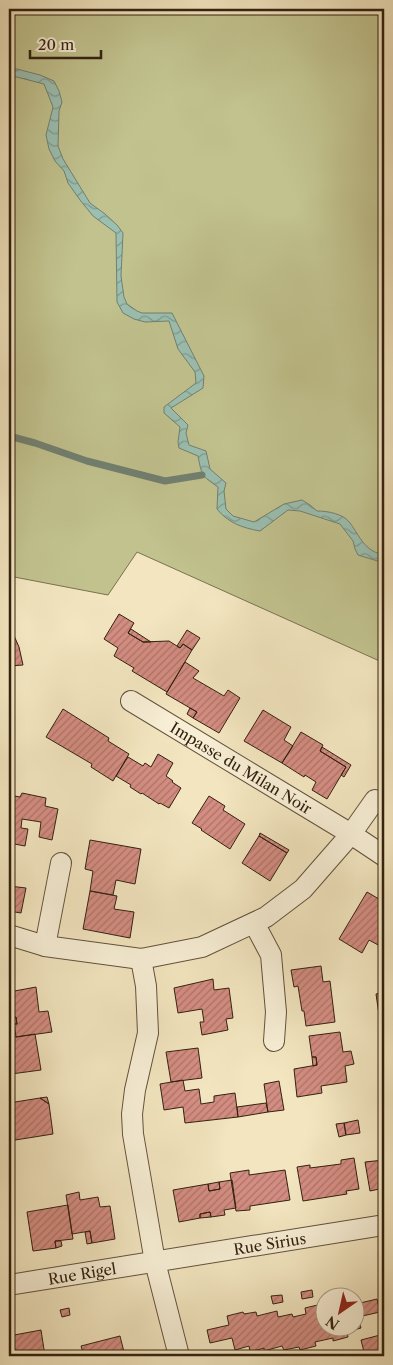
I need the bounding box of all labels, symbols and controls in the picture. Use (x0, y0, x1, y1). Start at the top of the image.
scale bar (30, 28, 101, 60)
text: 20 m (38, 35, 74, 54)
street label: Impasse du Milan Noir (167, 718, 316, 818)
street label: Rue Sirius (232, 1228, 307, 1258)
street label: Rue Rigel (47, 1258, 118, 1288)
north arrow (316, 1288, 366, 1338)
text: N (323, 1312, 343, 1334)

